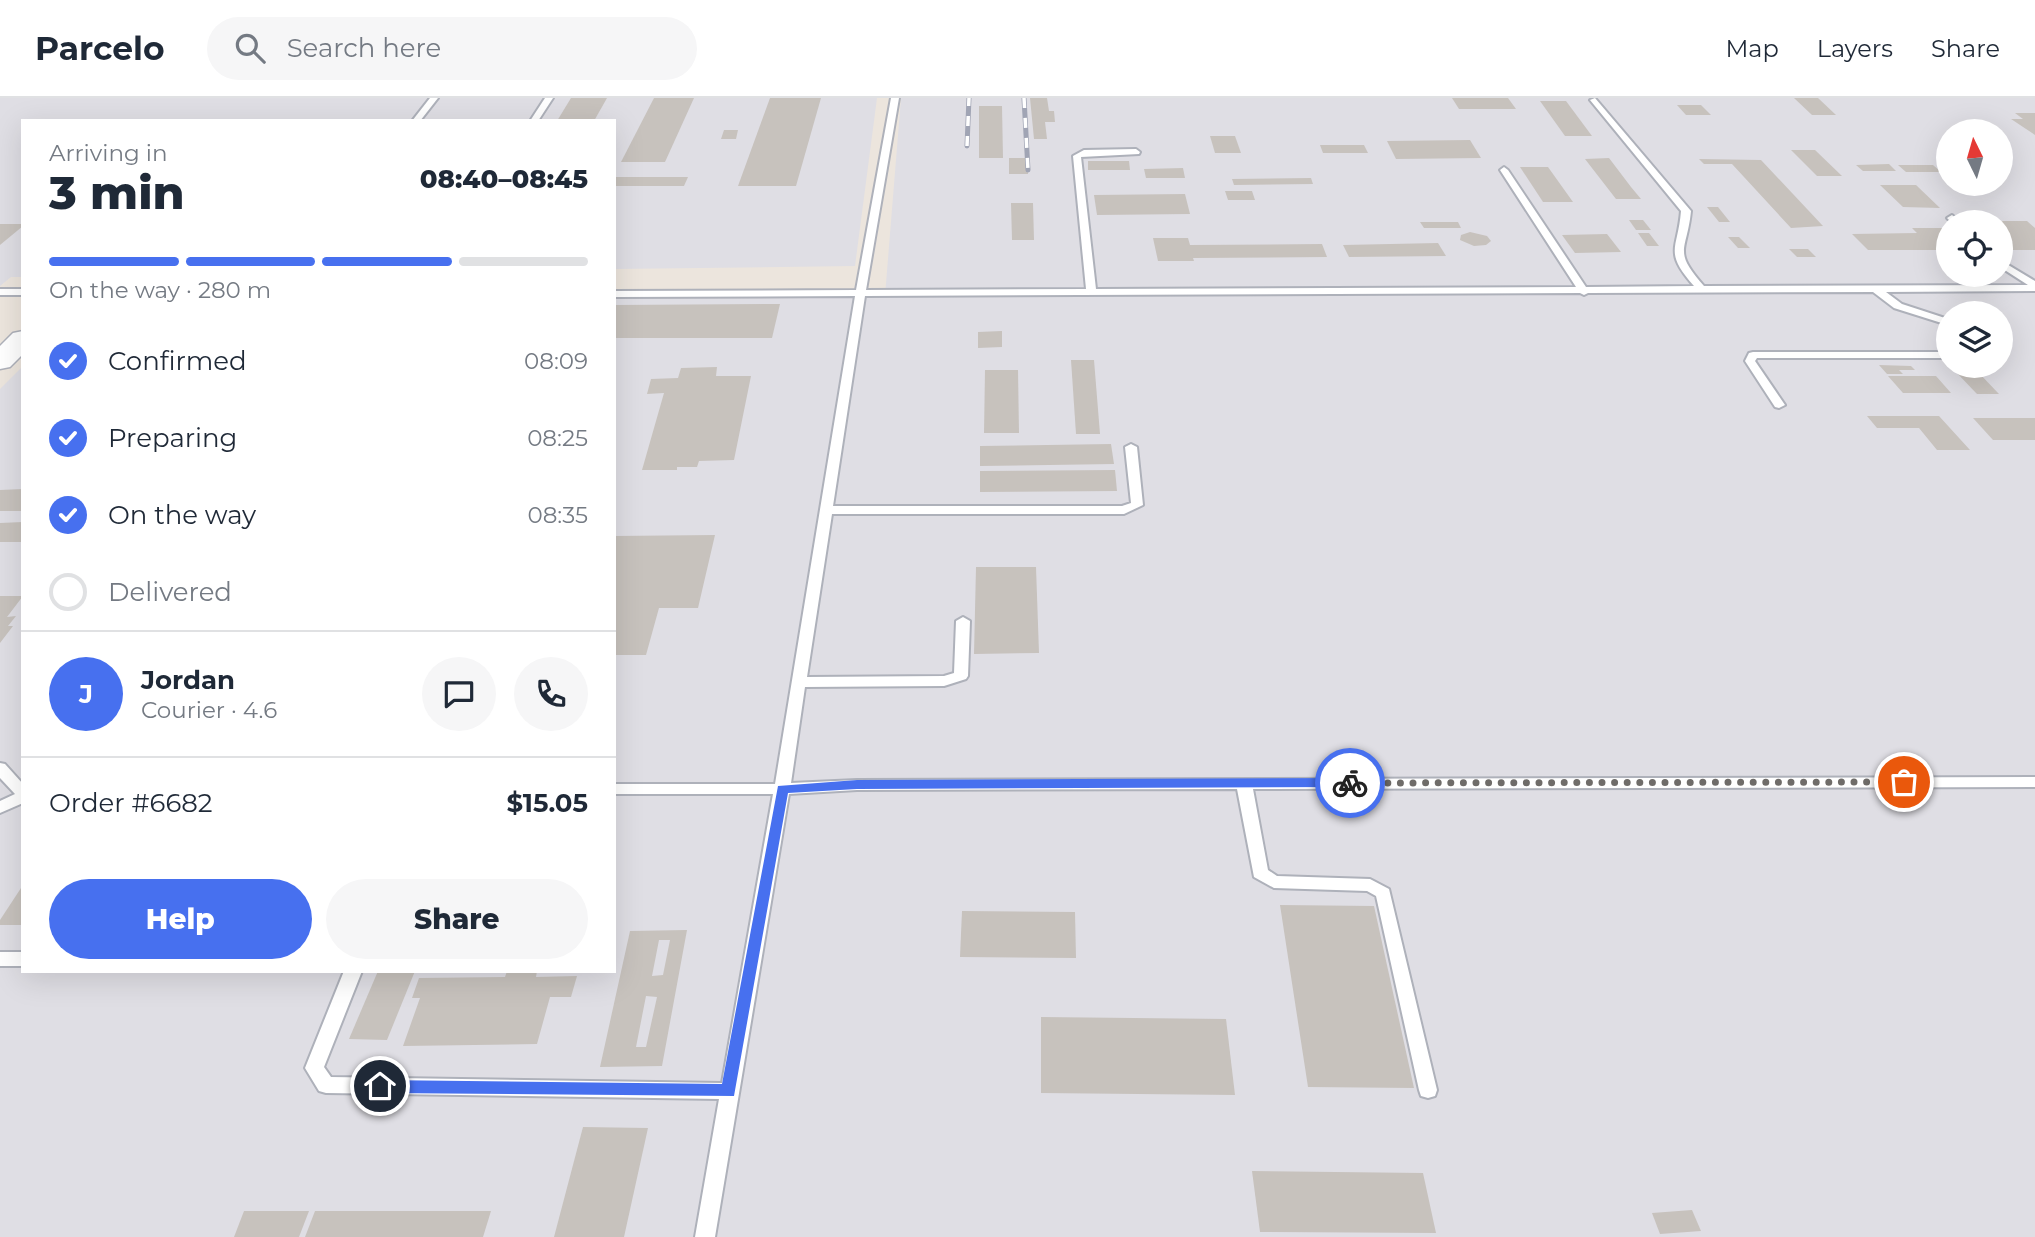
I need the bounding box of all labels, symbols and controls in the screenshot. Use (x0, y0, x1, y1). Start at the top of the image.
search box (207, 17, 697, 80)
text: Parcelo (35, 28, 165, 68)
icon: search (231, 29, 269, 67)
text: Search here (287, 32, 441, 64)
text: Map (1725, 34, 1779, 63)
text: Layers (1817, 34, 1893, 63)
text: Share (1931, 34, 2000, 63)
north arrow (1936, 119, 2012, 196)
map controls (1936, 119, 2013, 378)
text: Arriving in (49, 139, 168, 167)
text: 08:40–08:45 (420, 163, 588, 195)
text: 3 min (49, 164, 185, 221)
button: locate (1936, 210, 2013, 287)
text: On the way · 280 m (49, 276, 271, 304)
button: layers (1936, 301, 2013, 378)
icon: check (49, 342, 87, 380)
text: Confirmed (108, 345, 247, 377)
text: 08:09 (524, 347, 588, 375)
icon: check (49, 419, 87, 457)
text: Preparing (108, 422, 237, 454)
text: 08:25 (527, 424, 588, 452)
icon: check (49, 496, 87, 534)
text: On the way (108, 499, 256, 531)
text: 08:35 (527, 501, 588, 529)
text: Delivered (108, 576, 232, 608)
button: chat (422, 657, 496, 731)
button: phone (514, 657, 588, 731)
text: Jordan (141, 664, 235, 696)
text: J (79, 678, 93, 710)
text: Courier · 4.6 (141, 696, 277, 724)
courier (1315, 748, 1385, 818)
pin (1874, 752, 1934, 812)
icon: bag (1885, 763, 1923, 801)
icon: bike (1331, 764, 1369, 802)
text: Order #6682 (49, 787, 213, 819)
text: $15.05 (506, 787, 588, 819)
button: Help (49, 879, 312, 959)
button: Share (326, 879, 588, 959)
pin (350, 1056, 410, 1116)
icon: home (361, 1067, 399, 1105)

